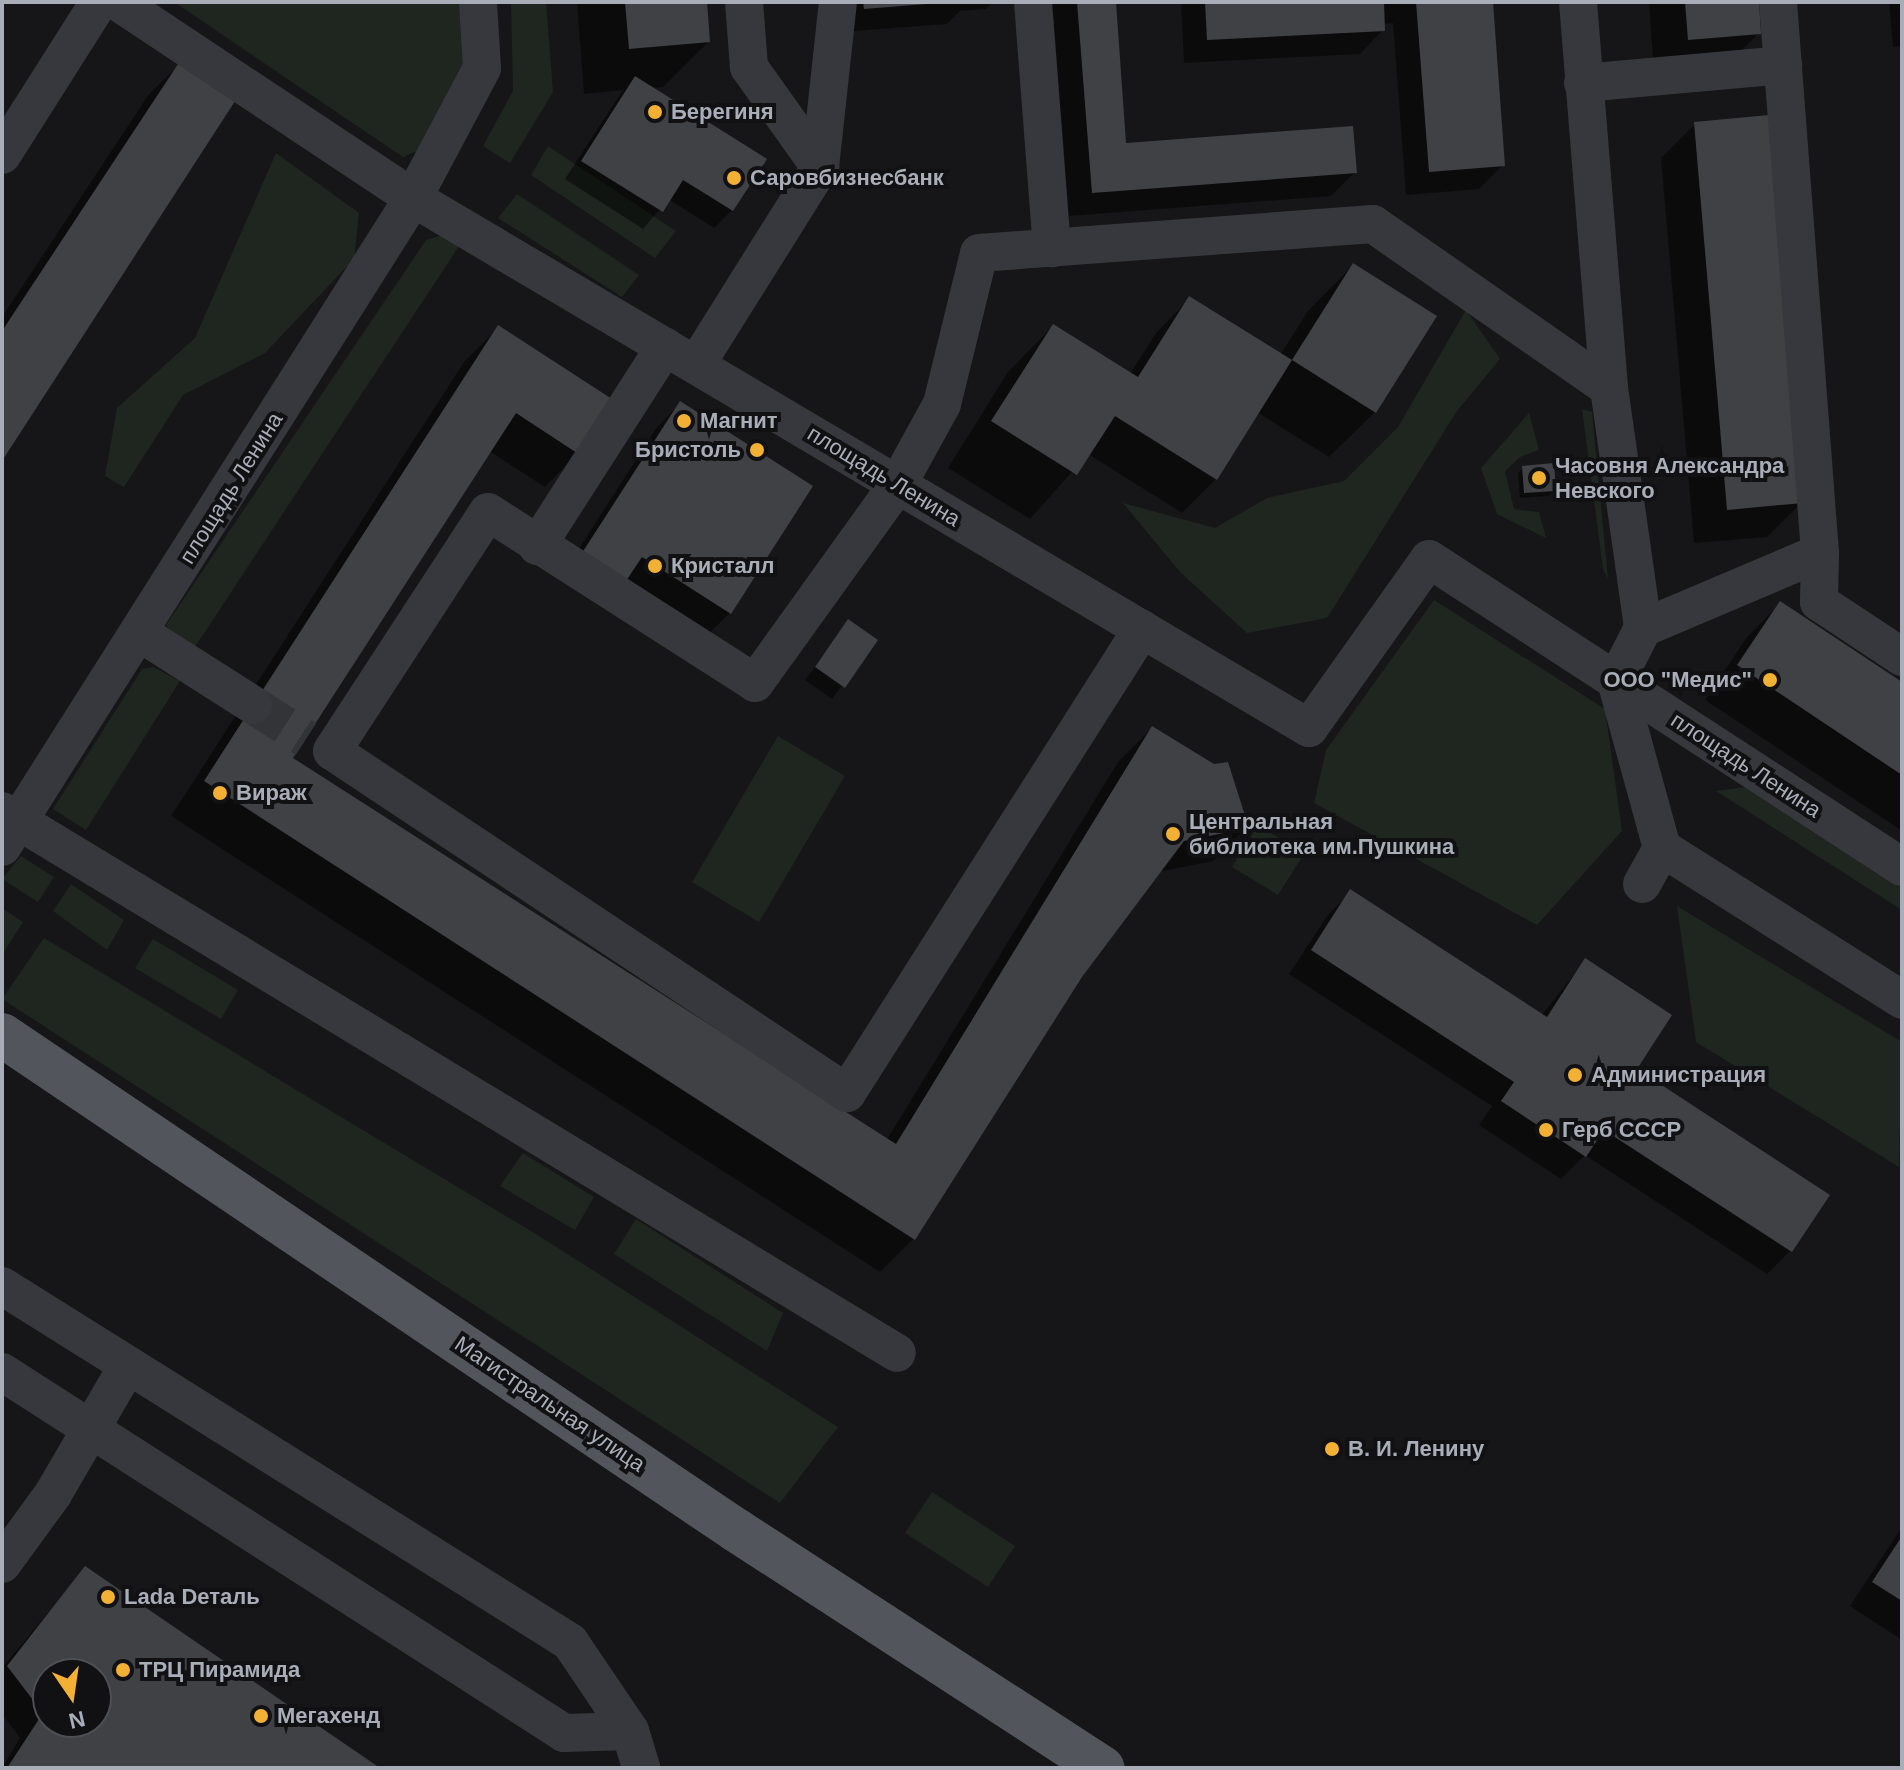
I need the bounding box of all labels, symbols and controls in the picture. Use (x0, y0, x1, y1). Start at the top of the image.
place label: Берегиня (671, 99, 774, 125)
marker: Берегиня (646, 103, 664, 121)
place label: Саровбизнесбанк (750, 165, 944, 191)
marker: Саровбизнесбанк (725, 169, 743, 187)
street label: площадь Ленина (174, 407, 288, 569)
place label: Магнит (700, 408, 778, 434)
marker: Магнит (675, 412, 693, 430)
street label: площадь Ленина (803, 420, 965, 532)
place label: Бристоль (635, 437, 741, 463)
marker: Бристоль (748, 441, 766, 459)
place label: Часовня Александра Невского (1555, 452, 1784, 504)
marker: Часовня Александра Невского (1530, 469, 1548, 487)
place label: Кристалл (671, 553, 775, 579)
marker: Кристалл (646, 557, 664, 575)
place label: ООО "Медис" (1603, 667, 1752, 693)
marker: ООО "Медис" (1759, 669, 1781, 691)
street label: площадь Ленина (1666, 707, 1826, 823)
place label: Вираж (236, 780, 307, 806)
marker: Вираж (211, 784, 229, 802)
place label: Центральная библиотека им.Пушкина (1189, 808, 1454, 860)
marker: Центральная библиотека им.Пушкина (1164, 825, 1182, 843)
place label: Администрация (1591, 1062, 1766, 1088)
marker: Администрация (1566, 1066, 1584, 1084)
place label: Герб СССР (1562, 1117, 1681, 1143)
marker: Герб СССР (1537, 1121, 1555, 1139)
street label: Магистральная улица (450, 1330, 650, 1478)
place label: В. И. Ленину (1348, 1436, 1484, 1462)
marker: В. И. Ленину (1323, 1440, 1341, 1458)
place label: Lada Dеталь (124, 1584, 260, 1610)
marker: Lada Dеталь (99, 1588, 117, 1606)
place label: ТРЦ Пирамида (139, 1657, 300, 1683)
north arrow (32, 1658, 112, 1738)
marker: ТРЦ Пирамида (114, 1661, 132, 1679)
place label: Мегахенд (277, 1703, 380, 1729)
text: N (67, 1706, 88, 1734)
marker: Мегахенд (252, 1707, 270, 1725)

